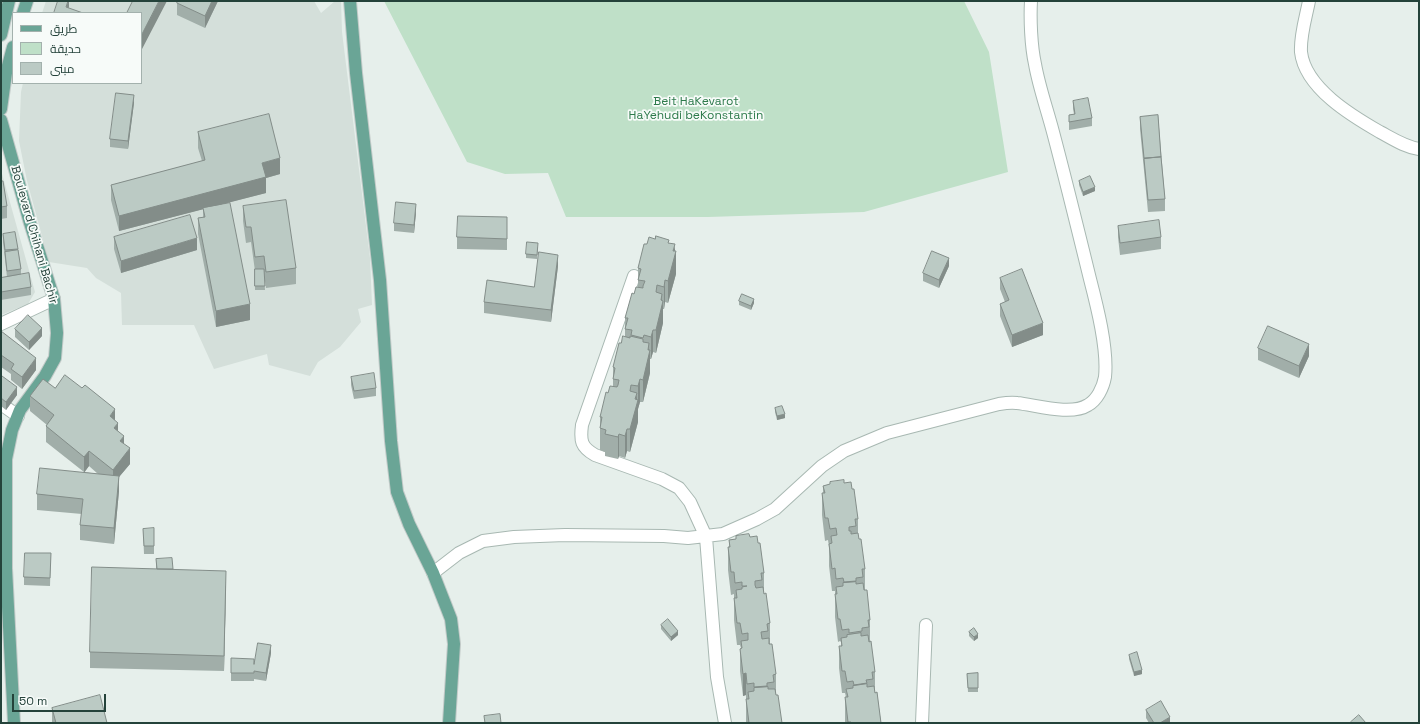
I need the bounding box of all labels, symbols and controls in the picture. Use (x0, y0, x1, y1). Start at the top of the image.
legend (12, 12, 142, 84)
text: طريق (50, 21, 77, 37)
text: حديقة (50, 41, 81, 57)
text: مبنى (50, 61, 75, 77)
park label: Beit HaKevarot HaYehudi beKonstantin (629, 95, 763, 123)
street label: Boulevard Chihani Bachir (7, 164, 61, 306)
scale bar (14, 686, 108, 712)
text: 50 m (19, 693, 47, 709)

